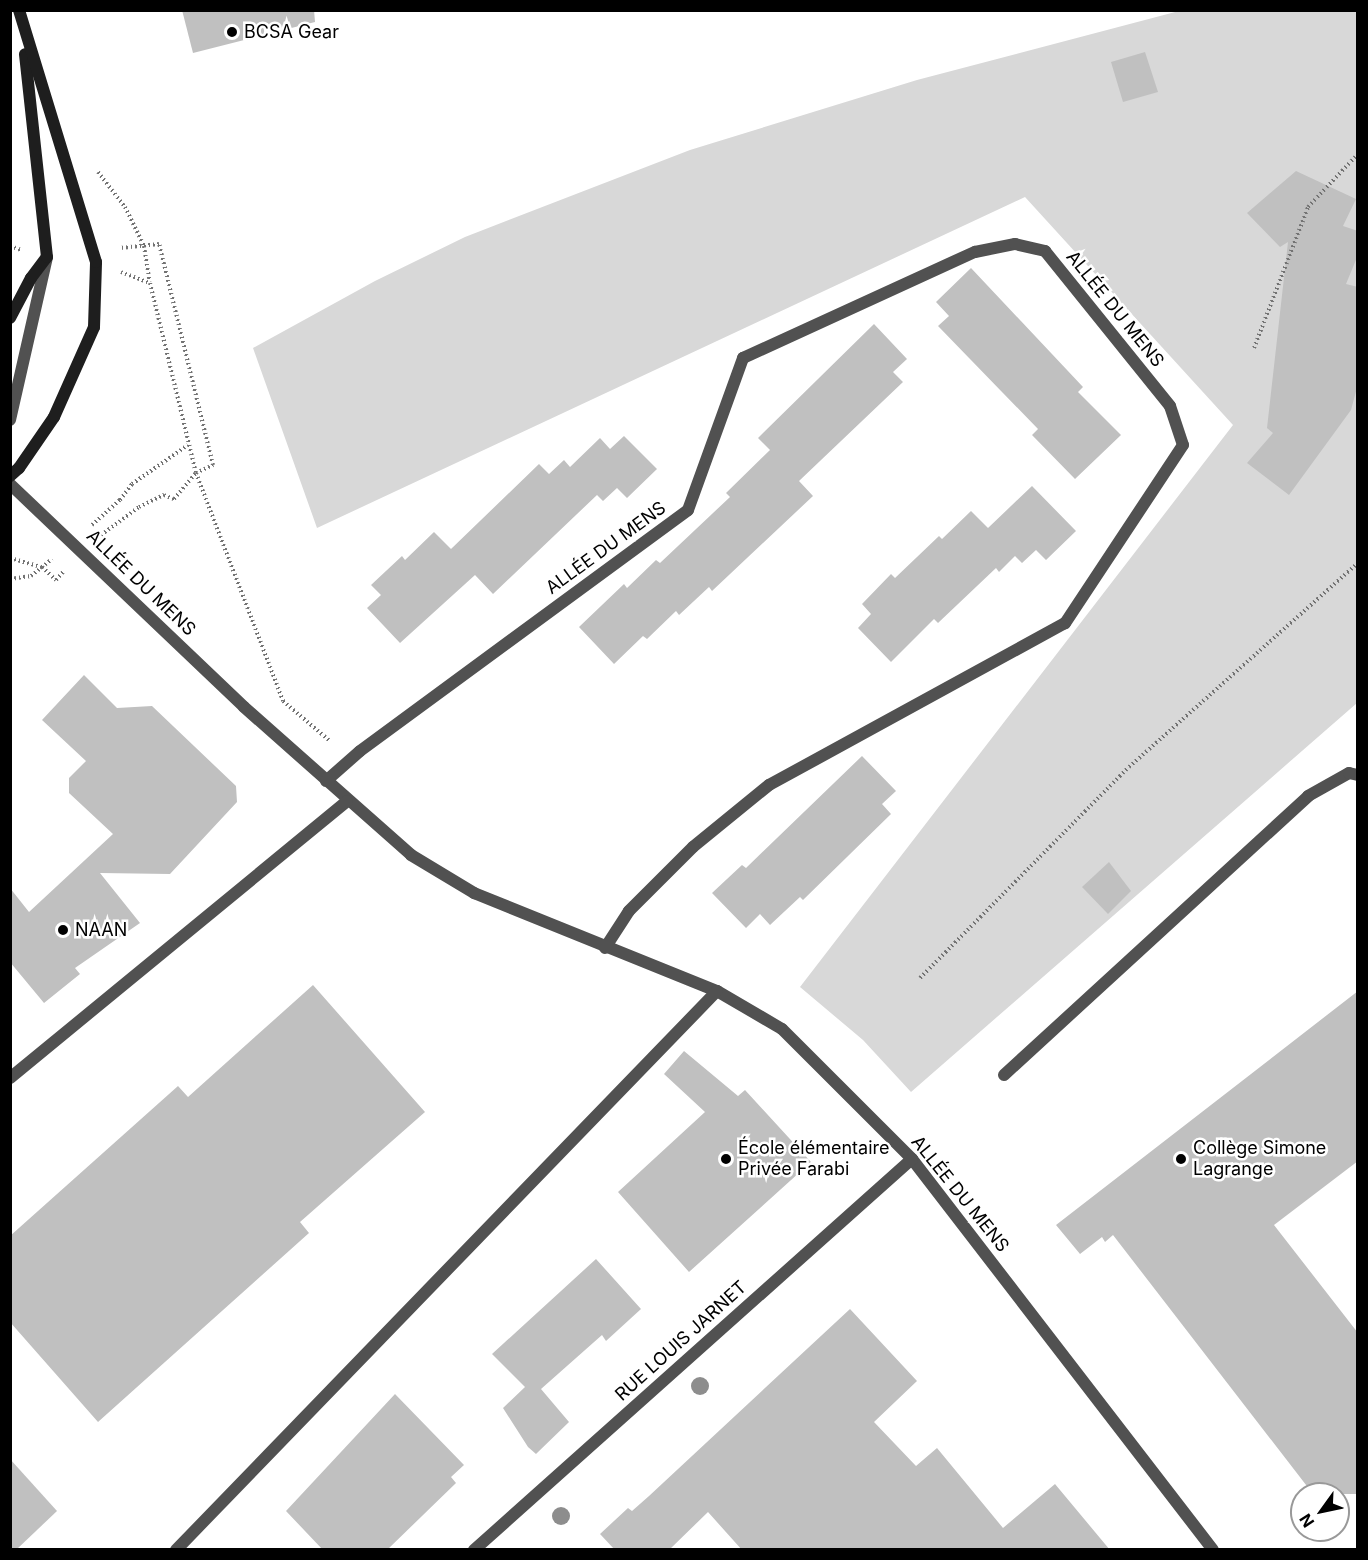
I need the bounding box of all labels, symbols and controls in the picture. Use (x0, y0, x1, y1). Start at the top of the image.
place label: BCSA Gear (244, 21, 339, 43)
marker: BCSA Gear (225, 25, 239, 39)
street label: ALLÉE DU MENS (1062, 247, 1168, 371)
street label: ALLÉE DU MENS (542, 497, 670, 599)
street label: ALLÉE DU MENS (82, 526, 200, 640)
place label: NAAN (75, 919, 127, 941)
marker: NAAN (56, 923, 70, 937)
street label: ALLÉE DU MENS (907, 1132, 1013, 1256)
place label: École élémentaire Privée Farabi (738, 1138, 889, 1180)
place label: Collège Simone Lagrange (1193, 1138, 1326, 1180)
marker: École élémentaire Privée Farabi (719, 1152, 733, 1166)
marker: Collège Simone Lagrange (1174, 1152, 1188, 1166)
street label: RUE LOUIS JARNET (611, 1276, 751, 1406)
north arrow (1290, 1482, 1350, 1542)
text: N (1295, 1510, 1318, 1531)

